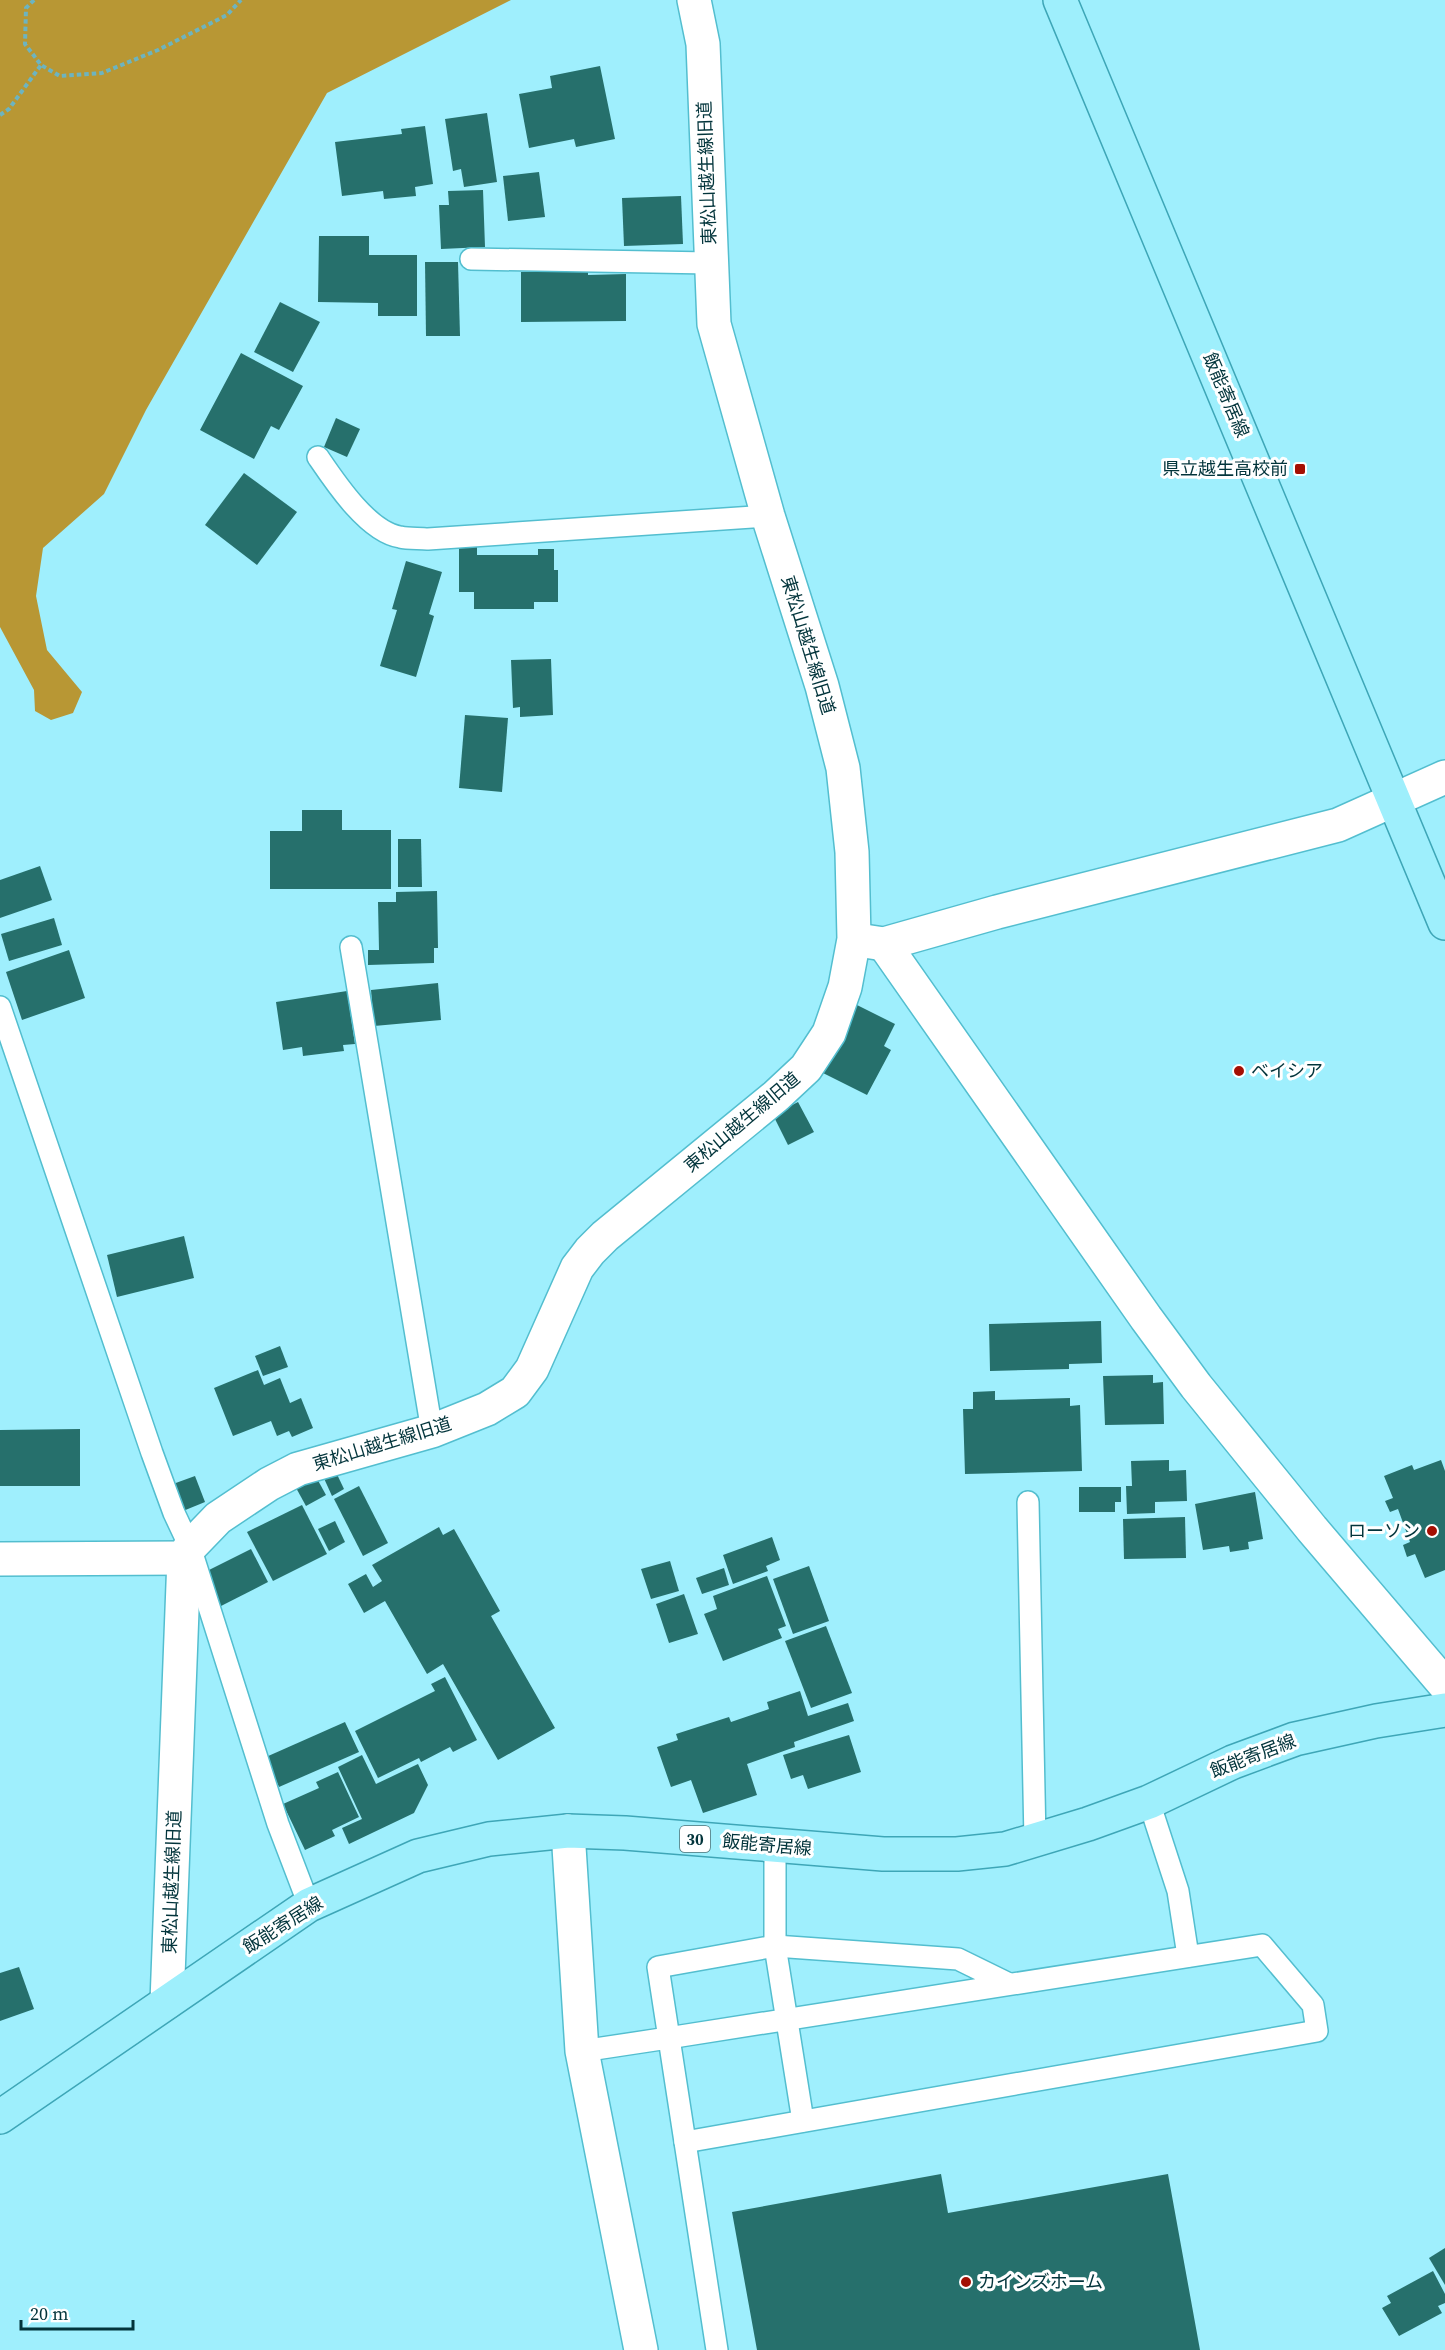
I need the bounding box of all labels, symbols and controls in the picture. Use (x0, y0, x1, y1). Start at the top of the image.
street label: 東松山越生線旧道 (691, 101, 722, 245)
street label: 飯能寄居線 (1197, 348, 1256, 441)
place label: 県立越生高校前 (1162, 456, 1288, 481)
marker: 県立越生高校前 (1293, 462, 1307, 476)
street label: 東松山越生線旧道 (775, 572, 841, 717)
place label: ベイシア (1251, 1058, 1323, 1083)
marker: ベイシア (1232, 1064, 1246, 1078)
street label: 東松山越生線旧道 (678, 1066, 805, 1177)
street label: 東松山越生線旧道 (309, 1411, 454, 1477)
place label: ローソン (1348, 1518, 1420, 1543)
marker: ローソン (1425, 1524, 1439, 1538)
street label: 飯能寄居線 (1206, 1728, 1299, 1783)
street label: 東松山越生線旧道 (156, 1810, 187, 1954)
road number: 30 (680, 1826, 710, 1852)
street label: 飯能寄居線 (721, 1828, 813, 1861)
street label: 飯能寄居線 (238, 1890, 328, 1959)
place label: カインズホーム (978, 2269, 1103, 2294)
marker: カインズホーム (959, 2275, 973, 2289)
scale bar (21, 2293, 134, 2331)
text: 20 m (30, 2301, 68, 2326)

